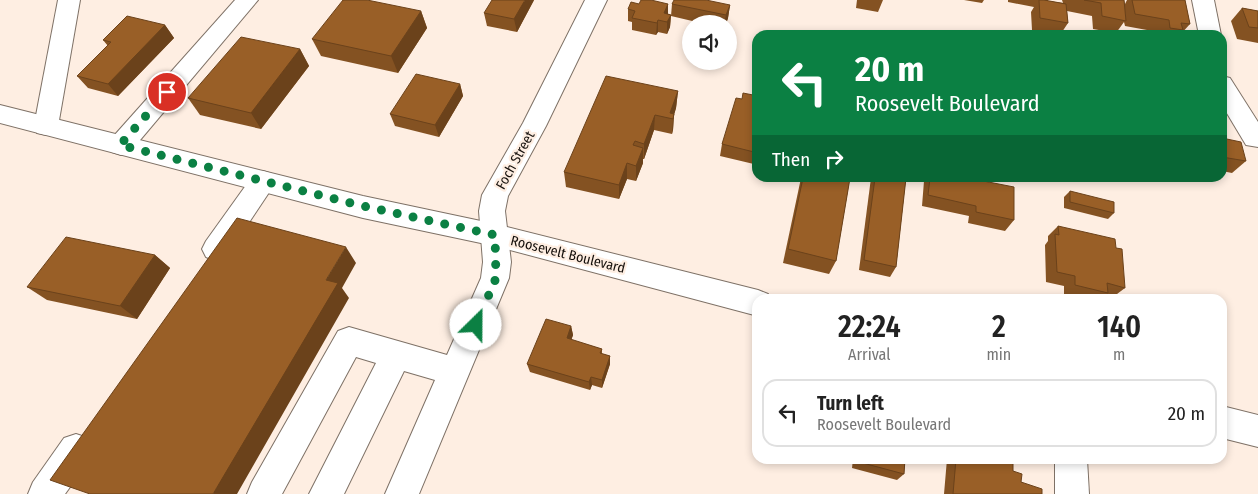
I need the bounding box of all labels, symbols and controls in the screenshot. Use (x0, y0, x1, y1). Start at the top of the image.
map controls (682, 15, 737, 70)
button: sound (682, 15, 737, 70)
text: 20 m (855, 48, 924, 90)
icon: left (772, 50, 837, 115)
pin (146, 71, 188, 113)
icon: arrive (153, 78, 181, 106)
text: Roosevelt Boulevard (855, 90, 1039, 117)
street label: Foch Street (492, 128, 539, 192)
icon: right (820, 145, 848, 173)
text: Then (772, 148, 810, 171)
street label: Roosevelt Boulevard (509, 232, 627, 277)
position arrow (449, 298, 501, 350)
text: 22:24 (838, 309, 901, 345)
text: 2 (992, 309, 1006, 345)
text: 140 (1097, 309, 1141, 345)
text: Arrival (848, 345, 890, 364)
text: min (987, 345, 1011, 364)
text: m (1113, 345, 1125, 364)
text: Turn left (817, 392, 884, 415)
icon: left (774, 399, 802, 427)
text: 20 m (1168, 402, 1205, 425)
text: Roosevelt Boulevard (817, 415, 951, 434)

